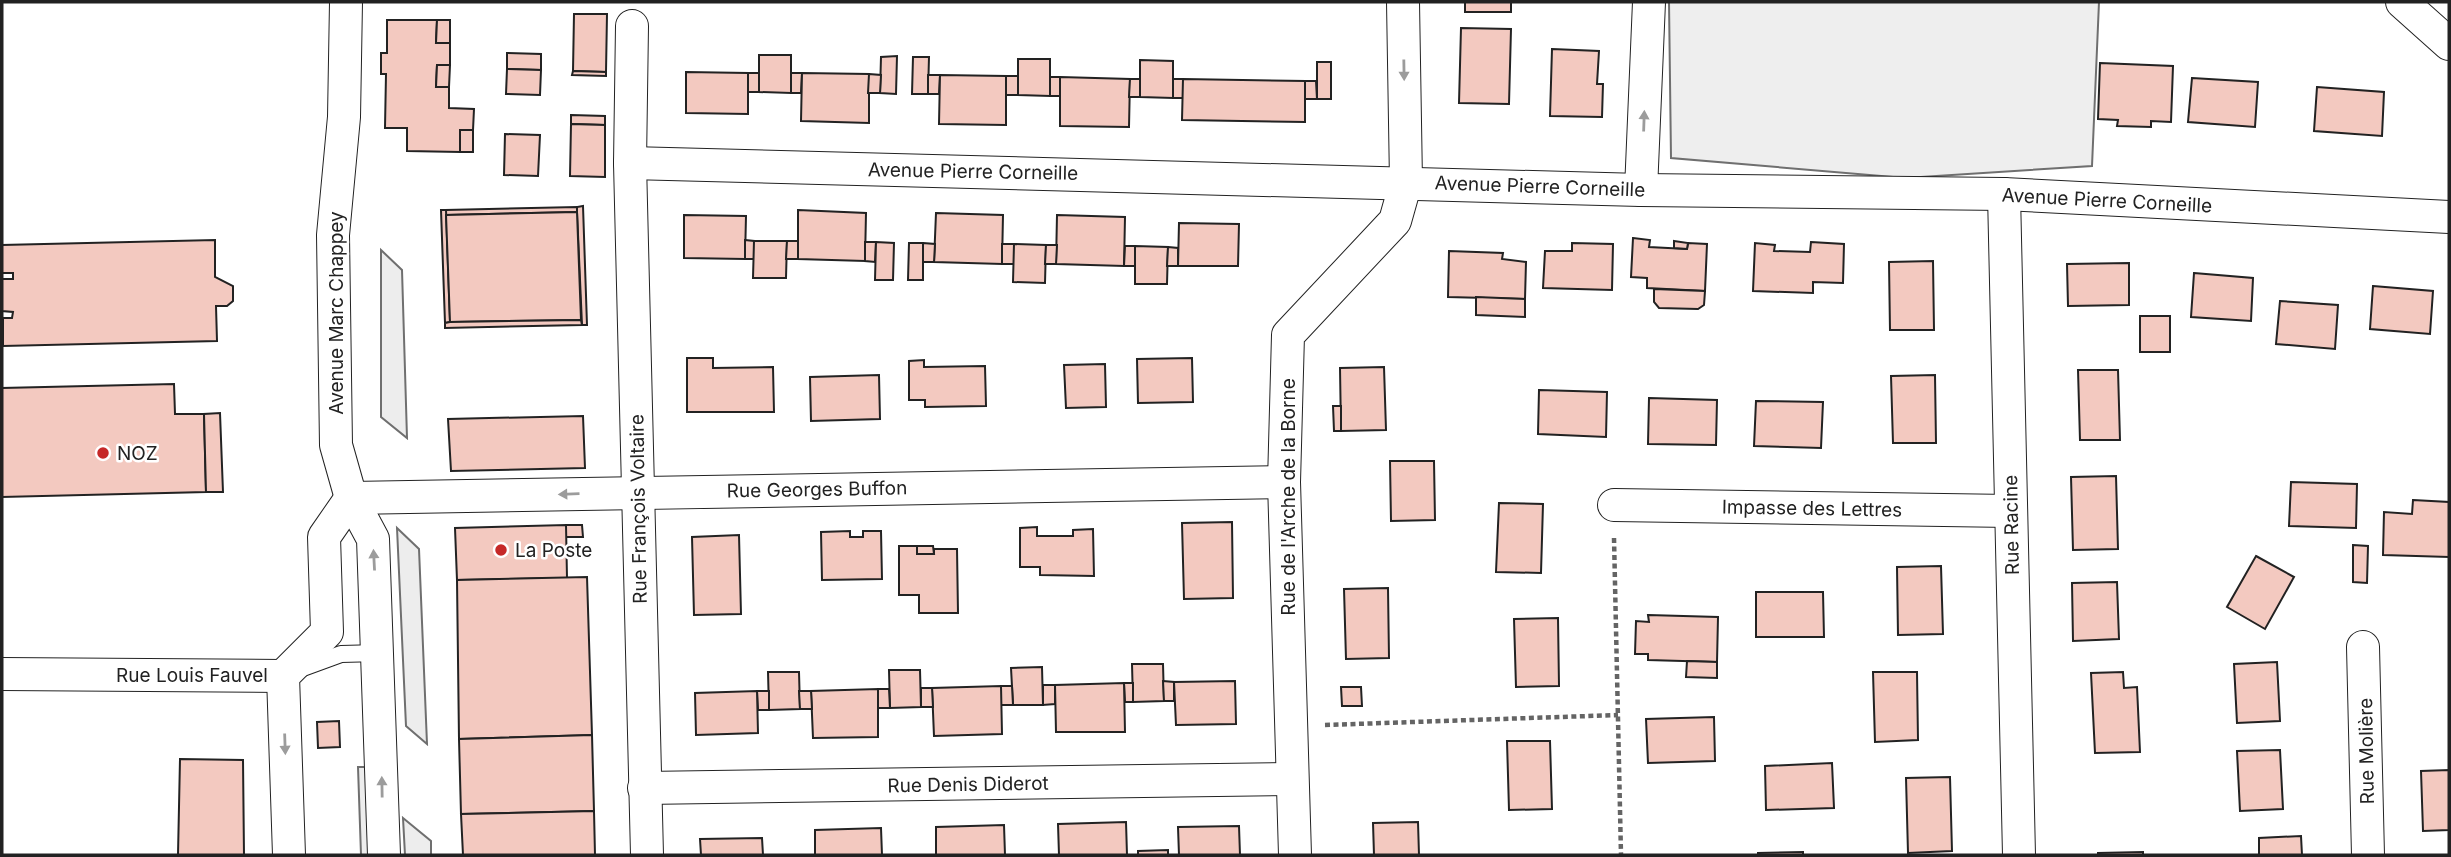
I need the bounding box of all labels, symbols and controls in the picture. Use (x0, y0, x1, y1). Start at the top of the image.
one-way arrow (1398, 59, 1410, 81)
one-way arrow (1638, 110, 1649, 132)
street label: Avenue Pierre Corneille (868, 158, 1078, 185)
street label: Avenue Pierre Corneille (1434, 171, 1646, 202)
street label: Avenue Pierre Corneille (2001, 184, 2213, 217)
street label: Avenue Marc Chappey (325, 211, 348, 415)
street label: Rue de l'Arche de la Borne (1277, 378, 1300, 616)
street label: Rue François Voltaire (625, 414, 652, 604)
place label: NOZ (117, 442, 158, 465)
marker: NOZ (95, 445, 111, 461)
street label: Rue Racine (1999, 475, 2024, 575)
street label: Rue Georges Buffon (727, 476, 907, 503)
one-way arrow (558, 488, 580, 500)
street label: Impasse des Lettres (1722, 495, 1902, 522)
place label: La Poste (515, 539, 592, 562)
marker: La Poste (493, 542, 509, 558)
one-way arrow (369, 548, 380, 570)
street label: Rue Louis Fauvel (116, 664, 268, 687)
street label: Rue Molière (2354, 697, 2379, 805)
one-way arrow (279, 733, 291, 755)
street label: Rue Denis Diderot (887, 772, 1049, 797)
one-way arrow (377, 776, 388, 798)

